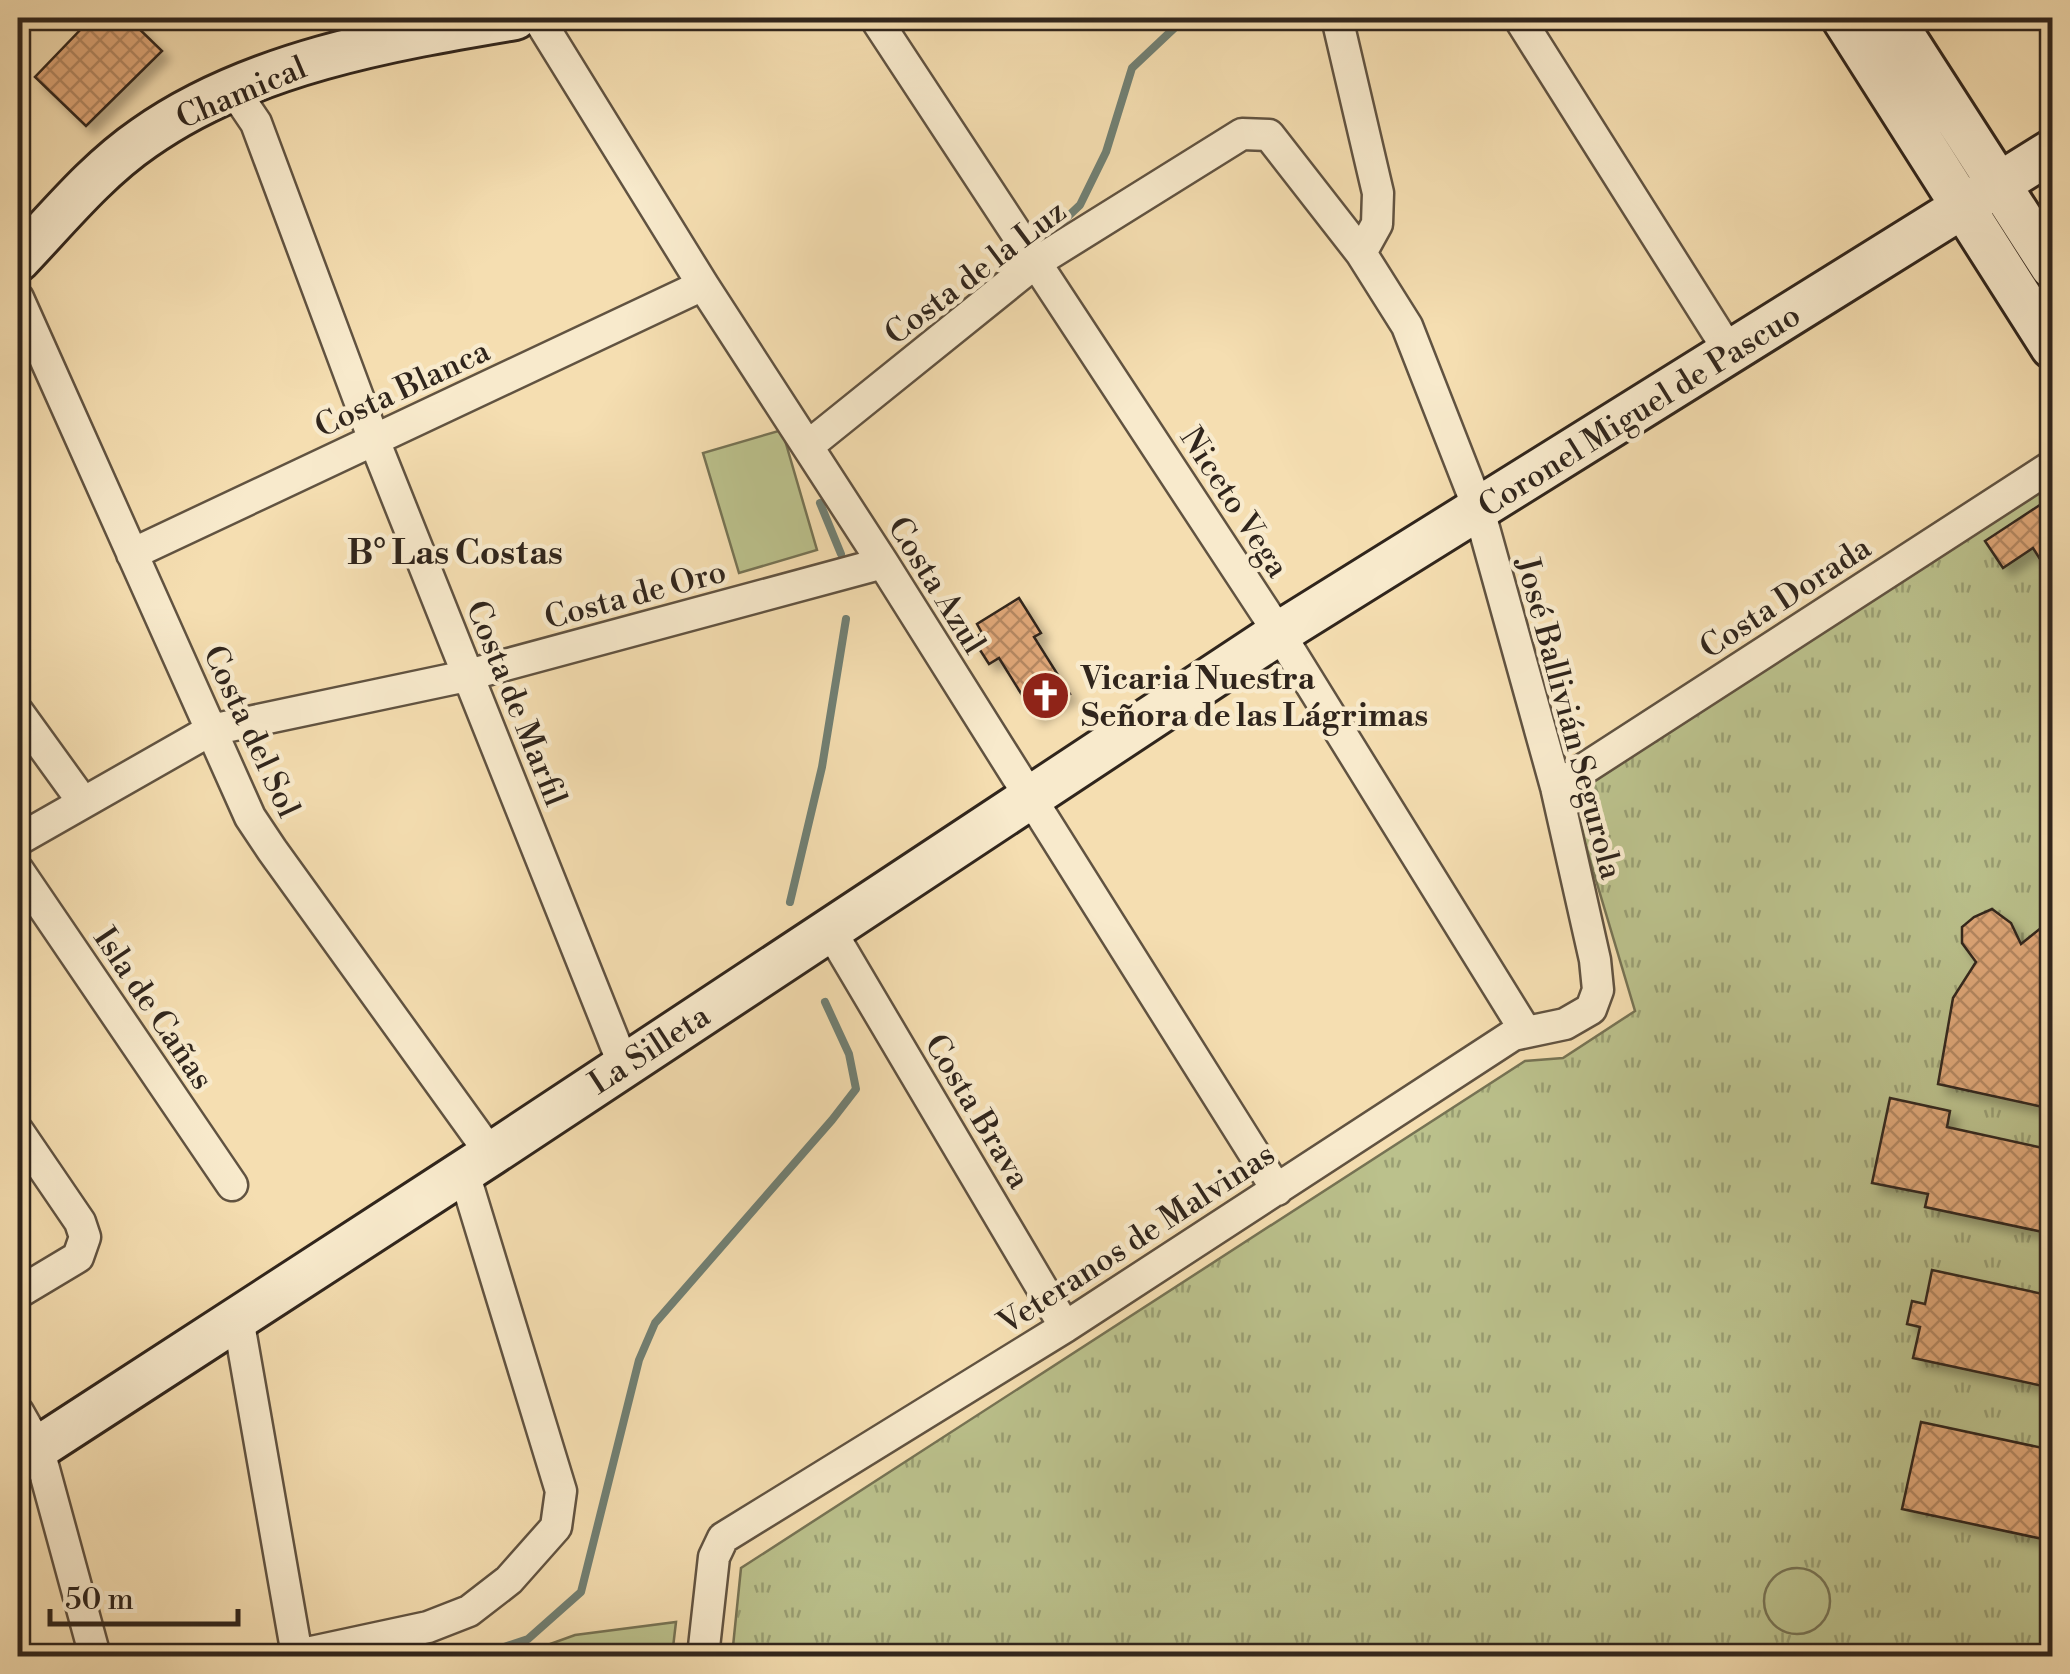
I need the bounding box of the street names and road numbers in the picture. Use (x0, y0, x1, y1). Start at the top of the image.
street label: Chamical (170, 47, 313, 138)
street label: Costa de la Luz (877, 192, 1074, 354)
street label: Coronel Miguel de Pascuo (1471, 295, 1808, 526)
street label: Costa Blanca (309, 331, 497, 447)
street label: Niceto Vega (1171, 420, 1298, 586)
street label: Costa Azul (878, 510, 994, 662)
street label: Costa Dorada (1692, 527, 1879, 668)
street label: Costa de Oro (540, 552, 730, 638)
street label: José Ballivián Segurola (1507, 552, 1631, 884)
street label: Costa de Marfil (457, 595, 576, 812)
street label: Costa del Sol (194, 639, 309, 824)
street label: Isla de Cañas (84, 920, 222, 1097)
street label: La Silleta (582, 996, 718, 1104)
street label: Costa Brava (915, 1027, 1039, 1197)
street label: Veteranos de Malvinas (990, 1134, 1282, 1344)

